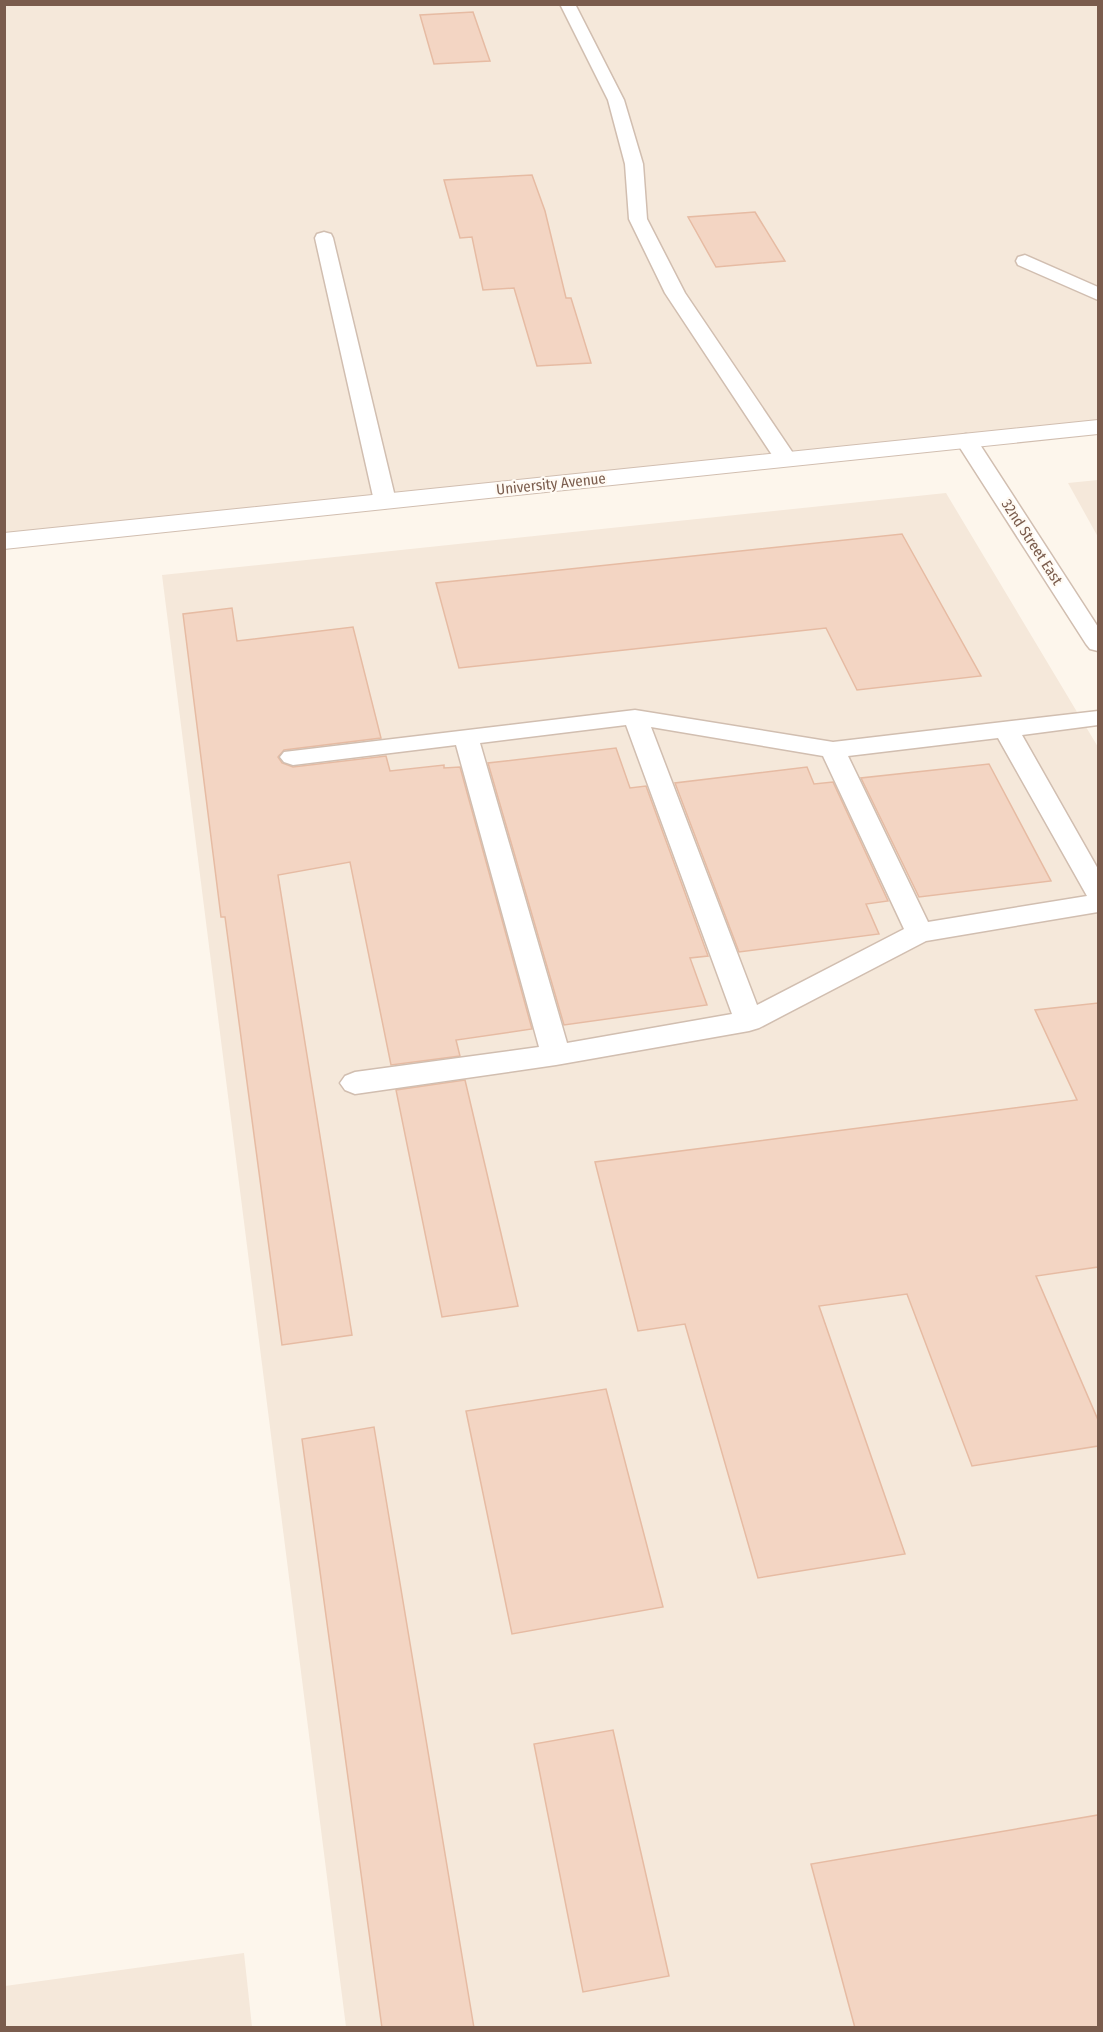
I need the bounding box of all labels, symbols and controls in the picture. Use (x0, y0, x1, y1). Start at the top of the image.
street label: University Avenue (495, 469, 607, 499)
street label: 32nd Street East (998, 496, 1066, 588)

